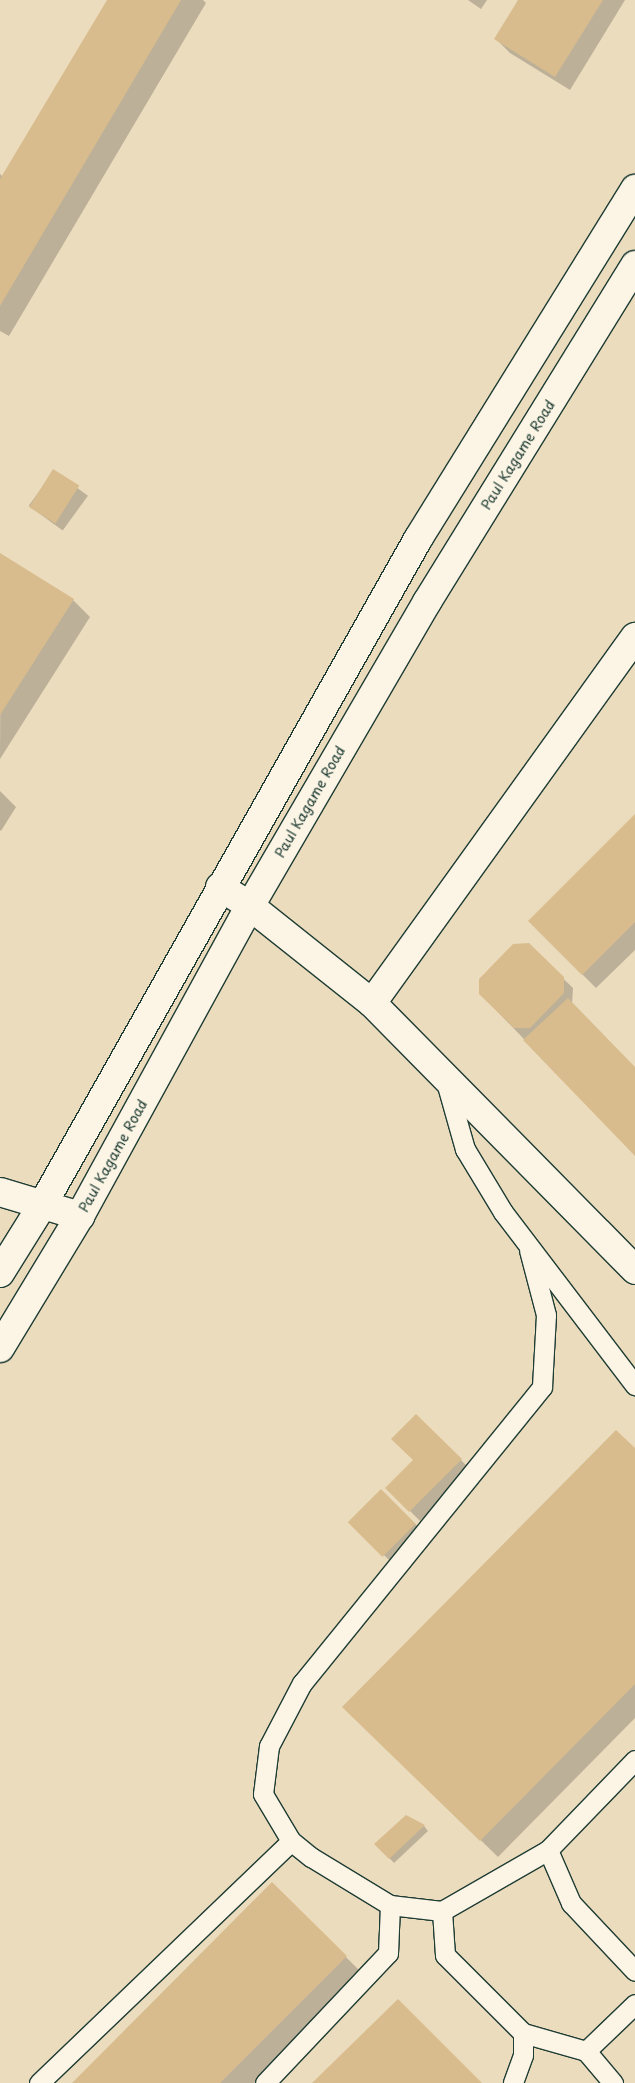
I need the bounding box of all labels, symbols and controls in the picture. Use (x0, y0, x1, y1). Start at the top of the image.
street label: Paul Kagame Road (478, 397, 558, 513)
street label: Paul Kagame Road (271, 744, 349, 860)
street label: Paul Kagame Road (75, 1097, 151, 1215)

